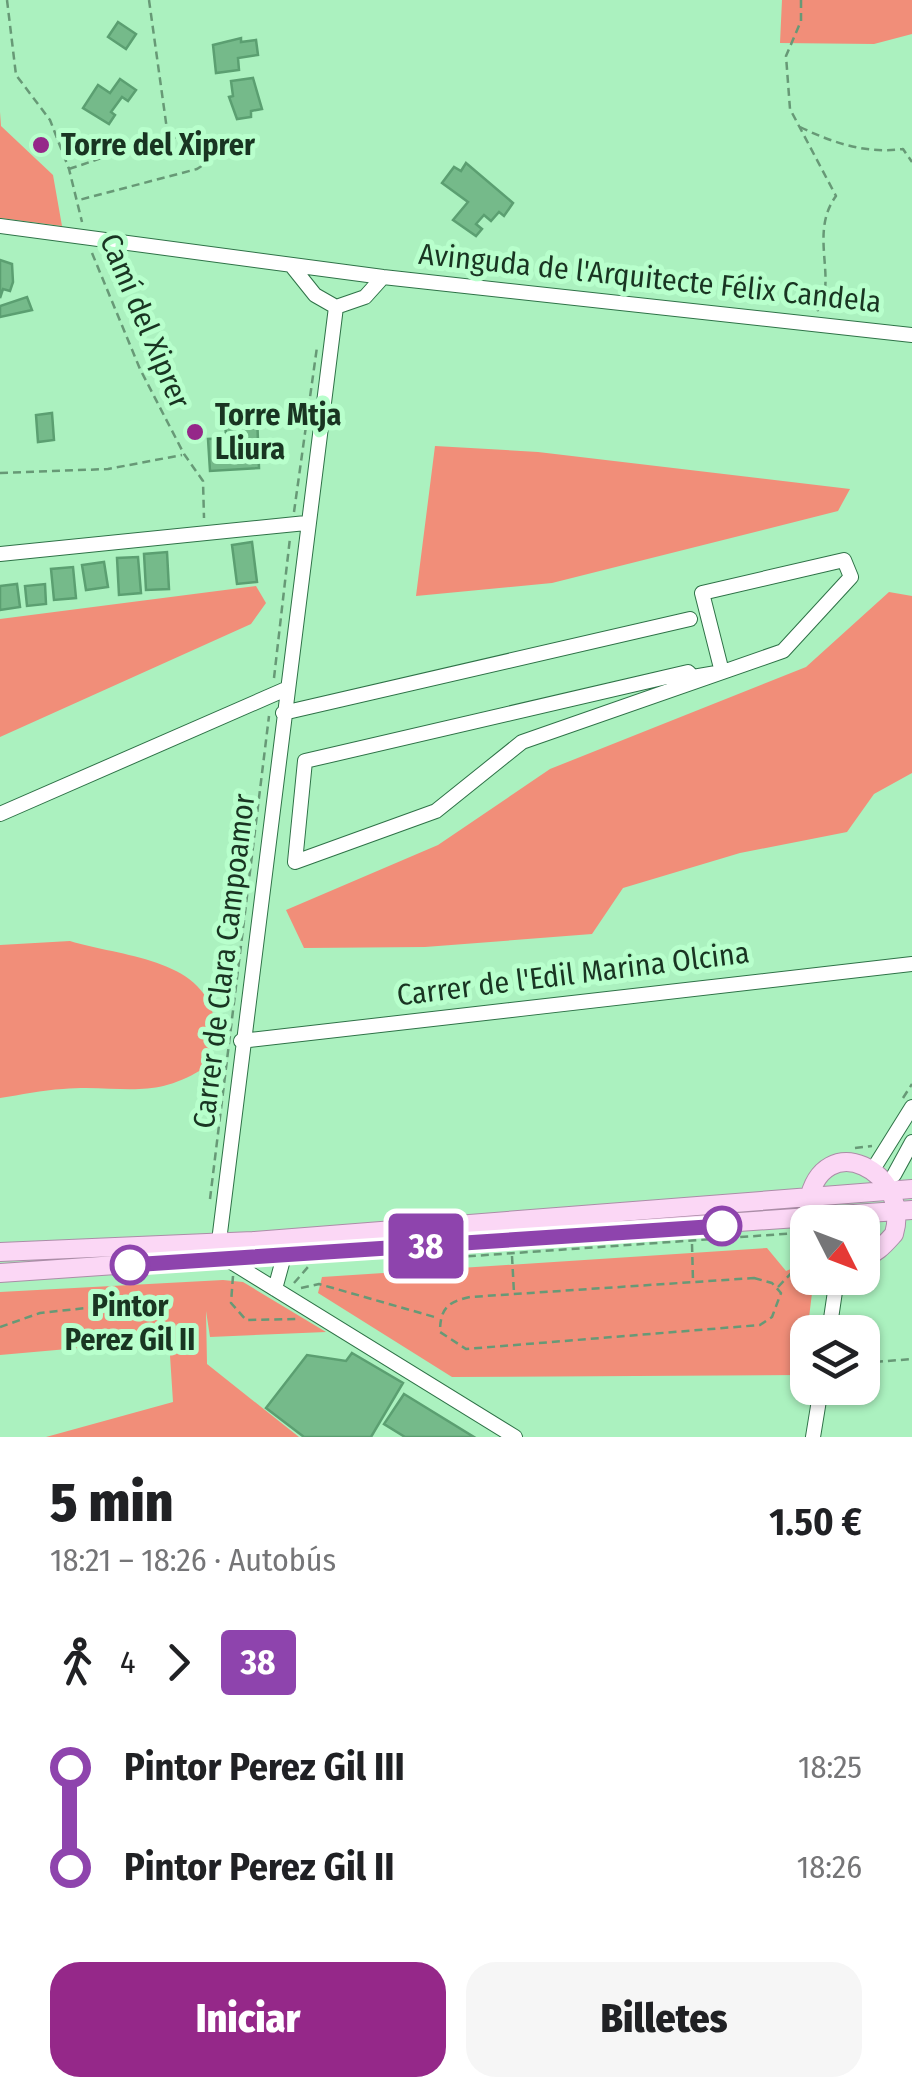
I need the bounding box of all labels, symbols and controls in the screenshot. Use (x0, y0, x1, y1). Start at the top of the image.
place label: Torre del Xiprer (61, 127, 256, 163)
marker: Torre del Xiprer (30, 134, 52, 156)
street label: Camí del Xiprer (92, 228, 198, 414)
street label: Avinguda de l'Arquitecte Félix Candela (417, 236, 883, 320)
place label: Torre Mtja Lliura (215, 397, 342, 467)
marker: Torre Mtja Lliura (184, 421, 206, 443)
street label: Carrer de Clara Campoamor (186, 791, 262, 1130)
street label: Carrer de l'Edil Marina Olcina (395, 935, 751, 1013)
north arrow (790, 1205, 880, 1295)
map controls (790, 1205, 880, 1405)
unlabelled marker (703, 1207, 741, 1245)
line badge: 38 (381, 1214, 471, 1278)
text: 38 (408, 1225, 444, 1267)
marker: Pintor Perez Gil II (111, 1246, 149, 1284)
place label: Pintor Perez Gil II (65, 1288, 195, 1358)
button: layers (790, 1315, 880, 1405)
text: 5 min (50, 1470, 173, 1536)
text: 1.50 € (769, 1499, 862, 1545)
text: 18:21 – 18:26 · Autobús (50, 1541, 336, 1579)
icon: walk (50, 1635, 105, 1690)
icon: forward (151, 1635, 206, 1690)
text: 38 (241, 1641, 276, 1683)
text: 4 (120, 1643, 136, 1681)
text: Pintor Perez Gil III (124, 1744, 405, 1790)
text: 18:25 (798, 1748, 862, 1786)
text: Pintor Perez Gil II (124, 1844, 395, 1890)
text: 18:26 (797, 1848, 862, 1886)
button: Iniciar (50, 1962, 446, 2077)
button: Billetes (466, 1962, 862, 2077)

